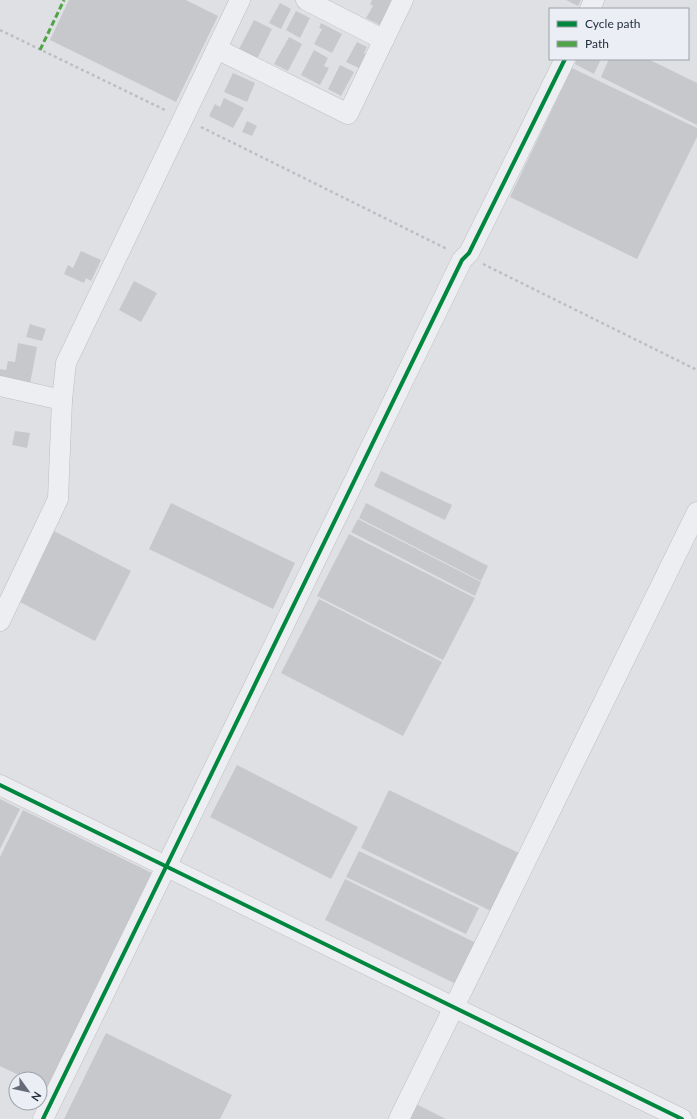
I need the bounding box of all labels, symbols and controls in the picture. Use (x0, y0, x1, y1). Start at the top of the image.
legend (549, 8, 689, 60)
text: Cycle path (585, 16, 640, 31)
text: Path (585, 36, 609, 51)
north arrow (8, 1071, 48, 1111)
text: N (29, 1090, 45, 1104)

